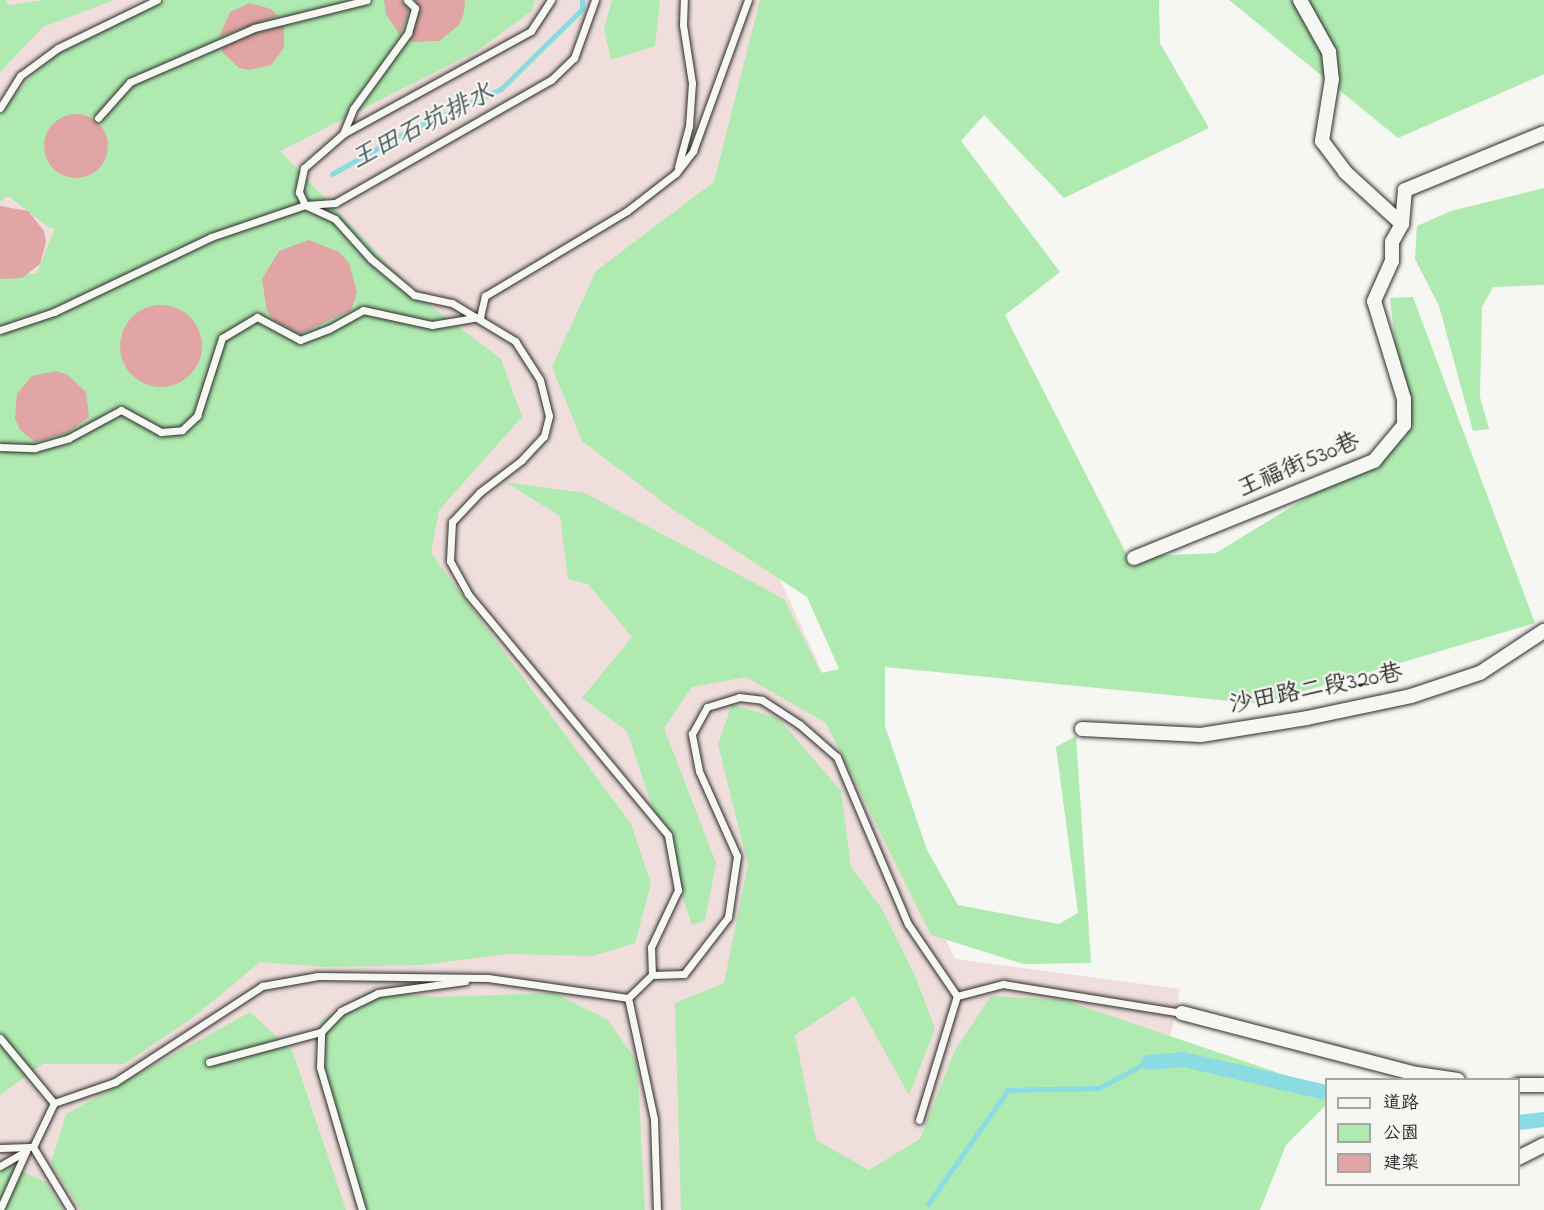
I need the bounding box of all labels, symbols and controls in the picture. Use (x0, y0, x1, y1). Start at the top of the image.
water label: 王田石坑排水 (346, 79, 500, 177)
street label: 王福街530巷 (1234, 427, 1364, 505)
street label: 沙田路二段320巷 (1227, 659, 1405, 721)
legend (1325, 1078, 1520, 1186)
text: 道路 (1383, 1091, 1419, 1117)
text: 公園 (1383, 1121, 1419, 1147)
text: 建築 (1383, 1151, 1419, 1177)

